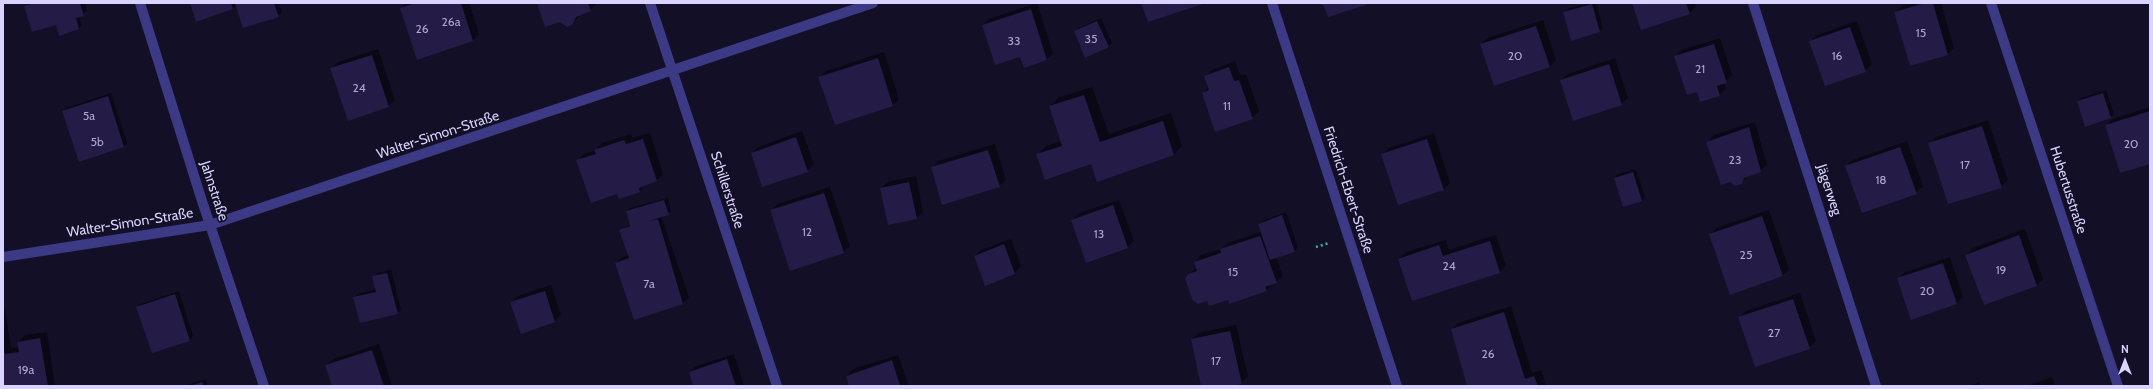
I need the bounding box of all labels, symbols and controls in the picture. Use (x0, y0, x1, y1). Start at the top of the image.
house number: 26a (442, 15, 460, 29)
house number: 26 (415, 22, 429, 36)
house number: 15 (1916, 26, 1926, 40)
house number: 35 (1085, 32, 1097, 46)
house number: 33 (1008, 34, 1020, 48)
house number: 20 (1508, 49, 1522, 63)
house number: 16 (1832, 49, 1842, 63)
house number: 21 (1695, 62, 1705, 76)
house number: 24 (352, 81, 366, 95)
house number: 11 (1223, 99, 1231, 113)
street label: Walter-Simon-Straße (375, 107, 501, 163)
house number: 5a (83, 109, 95, 123)
street label: Friedrich-Ebert-Straße (1319, 124, 1377, 256)
house number: 5b (90, 135, 104, 149)
house number: 20 (2124, 137, 2138, 151)
street label: Hubertusstraße (2046, 144, 2090, 236)
street label: Schillerstraße (707, 149, 747, 231)
house number: 23 (1729, 153, 1741, 167)
house number: 17 (1960, 158, 1970, 172)
street label: Jahnstraße (196, 159, 232, 223)
street label: Jägerweg (1813, 162, 1845, 218)
house number: 18 (1875, 173, 1887, 187)
street label: Walter-Simon-Straße (66, 205, 194, 241)
house number: 12 (802, 225, 812, 239)
house number: 13 (1094, 227, 1104, 241)
house number: 25 (1740, 248, 1752, 262)
house number: 24 (1442, 259, 1456, 273)
house number: 19 (1996, 263, 2006, 277)
house number: 15 (1228, 265, 1238, 279)
house number: 7a (643, 277, 655, 291)
house number: 20 (1920, 284, 1934, 298)
house number: 27 (1768, 326, 1780, 340)
north arrow (2105, 341, 2145, 381)
text: N (2121, 342, 2129, 356)
house number: 26 (1481, 347, 1495, 361)
house number: 17 (1211, 354, 1221, 368)
house number: 19a (18, 363, 34, 377)

